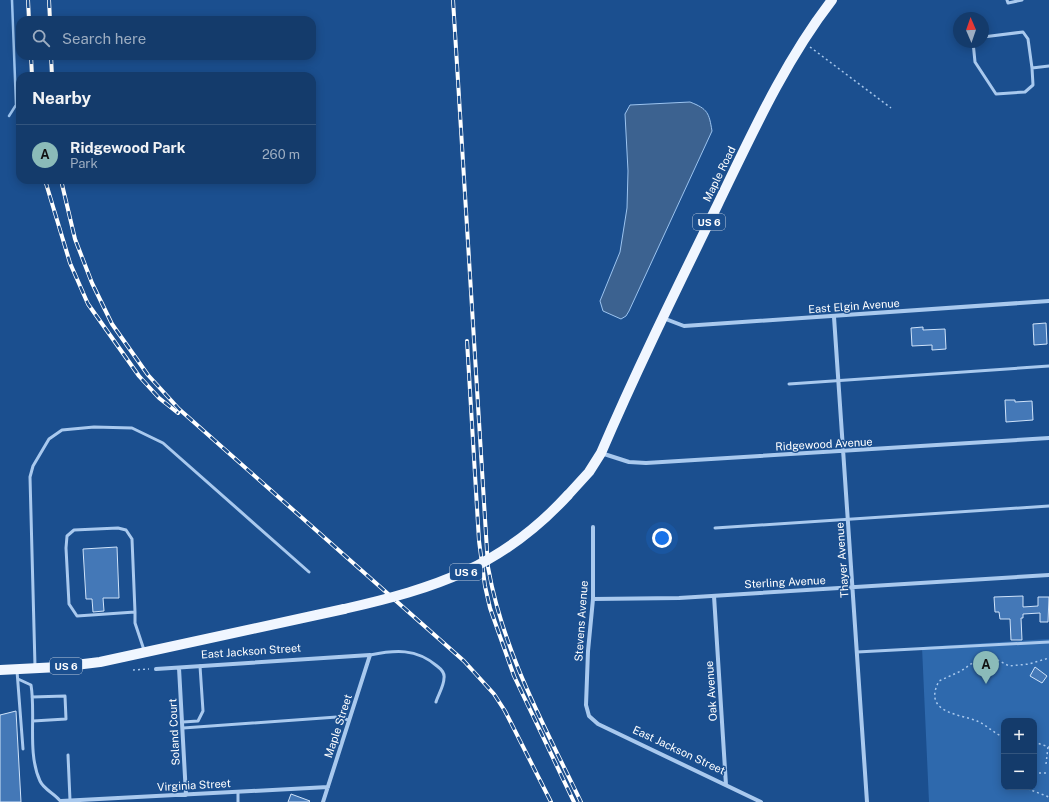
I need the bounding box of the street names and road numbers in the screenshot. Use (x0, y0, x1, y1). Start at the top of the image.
street label: Maple Road (700, 144, 738, 204)
road number: US 6 (693, 214, 725, 230)
street label: East Elgin Avenue (808, 297, 900, 315)
street label: Ridgewood Avenue (775, 435, 873, 453)
street label: Thayer Avenue (833, 522, 851, 598)
road number: US 6 (450, 564, 482, 580)
street label: Sterling Avenue (744, 574, 826, 590)
street label: Stevens Avenue (572, 580, 590, 662)
street label: East Jackson Street (200, 642, 302, 660)
road number: US 6 (50, 658, 82, 674)
street label: Oak Avenue (703, 660, 719, 722)
street label: Maple Street (322, 693, 354, 759)
street label: Soland Court (166, 698, 182, 766)
street label: East Jackson Street (631, 723, 727, 777)
street label: Virginia Street (157, 777, 231, 793)

